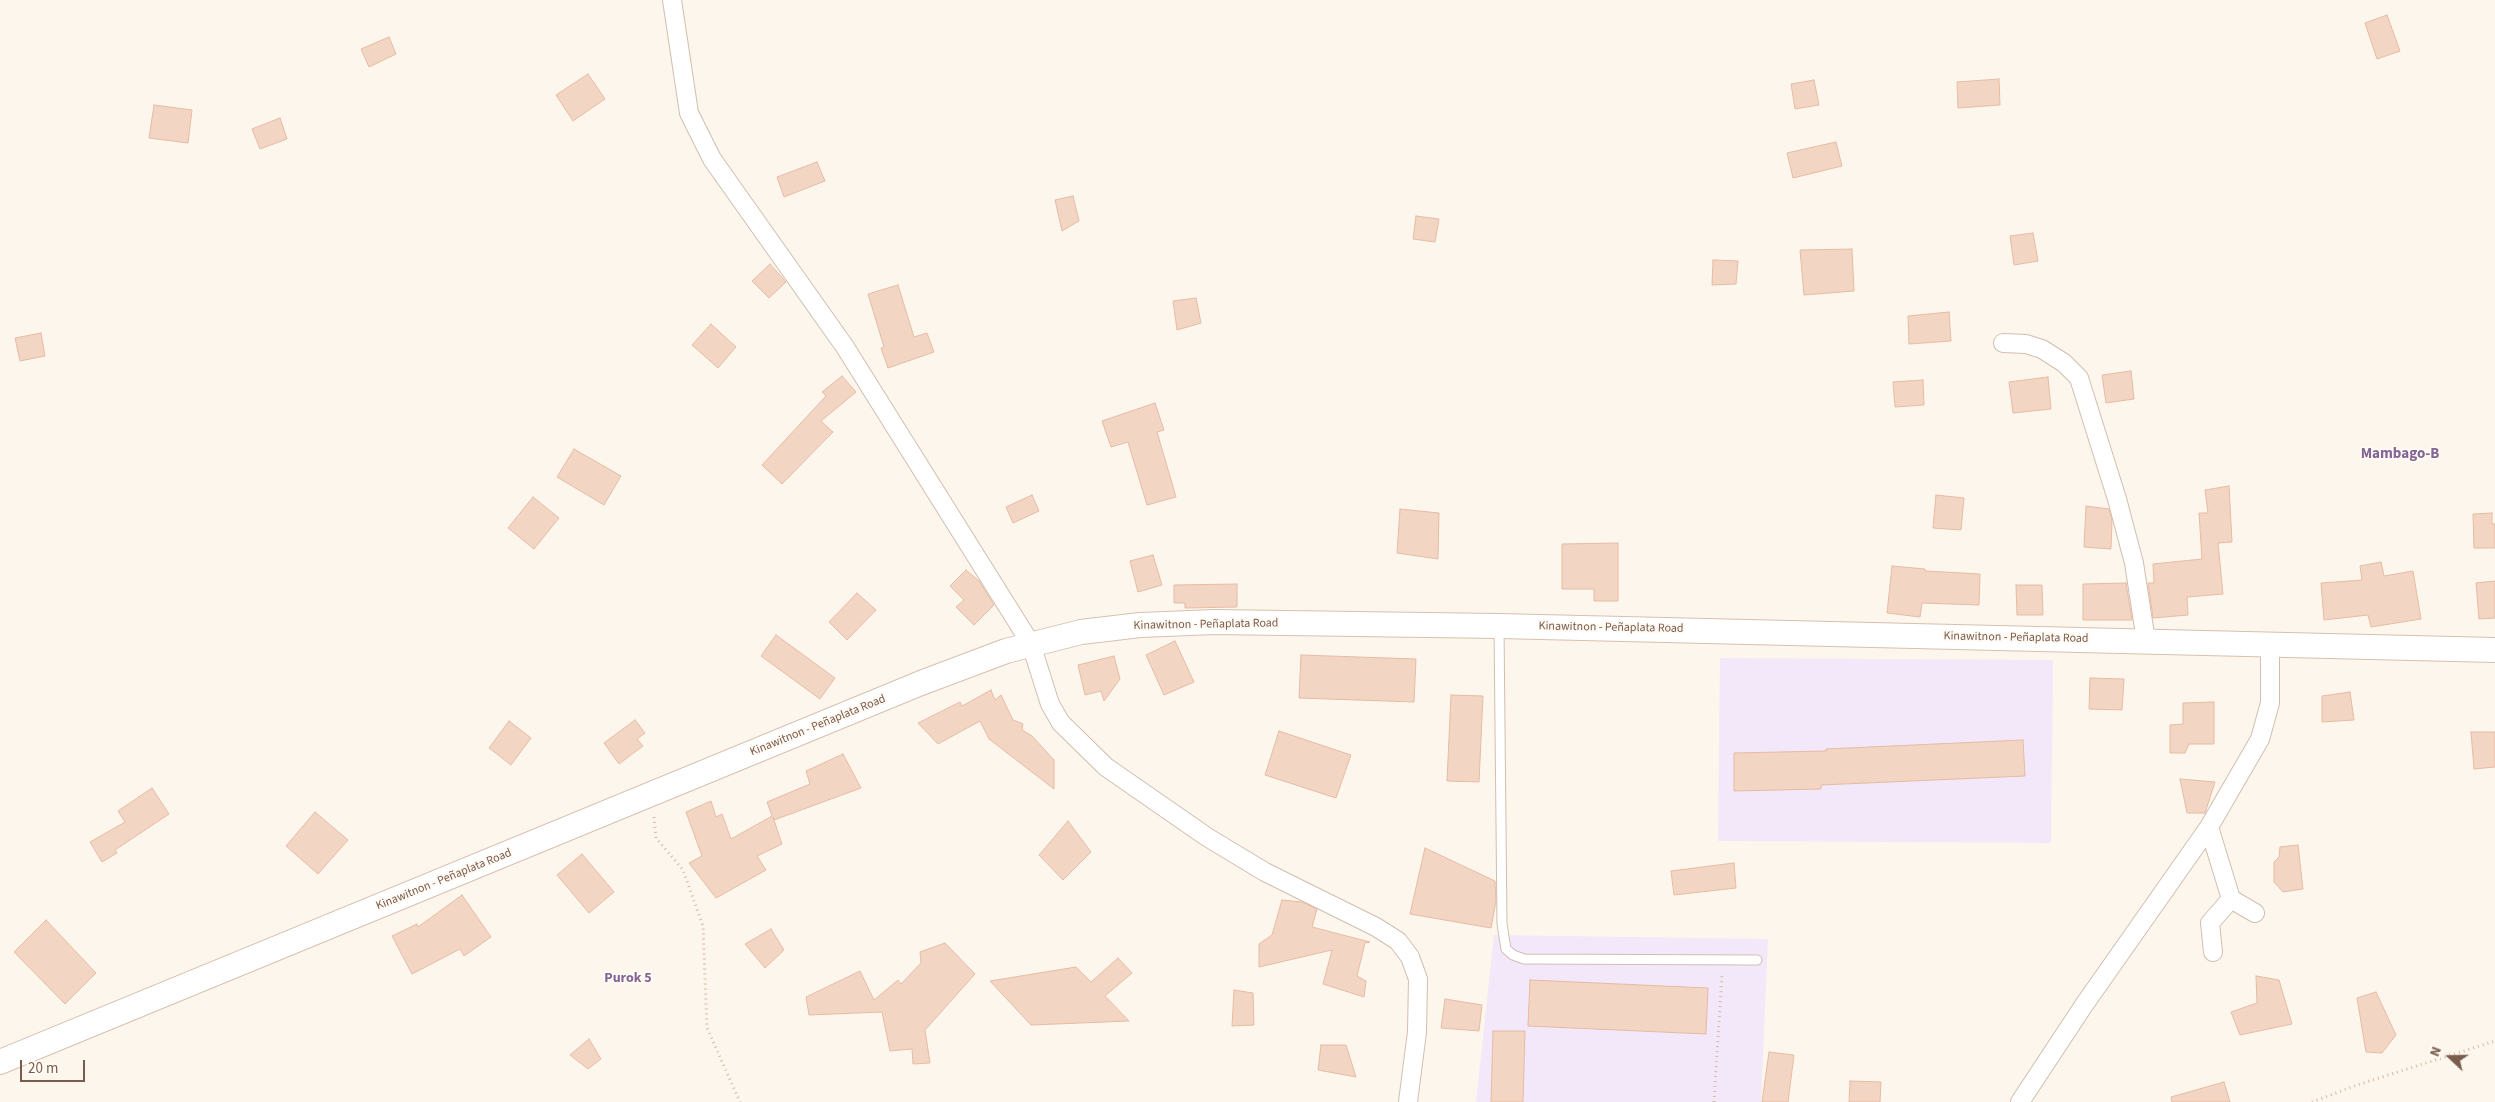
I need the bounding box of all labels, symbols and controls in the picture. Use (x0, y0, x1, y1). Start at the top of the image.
district label: Mambago-B (2361, 446, 2439, 464)
street label: Kinawitnon - Peñaplata Road (1133, 617, 1279, 633)
street label: Kinawitnon - Peñaplata Road (1538, 620, 1684, 636)
street label: Kinawitnon - Peñaplata Road (1943, 630, 2089, 646)
street label: Kinawitnon - Peñaplata Road (748, 692, 888, 760)
street label: Kinawitnon - Peñaplata Road (374, 846, 514, 914)
district label: Purok 5 (604, 971, 652, 987)
north arrow (2425, 1032, 2475, 1082)
text: N (2425, 1044, 2447, 1060)
scale bar (22, 1050, 88, 1082)
text: 20 m (28, 1058, 58, 1079)

